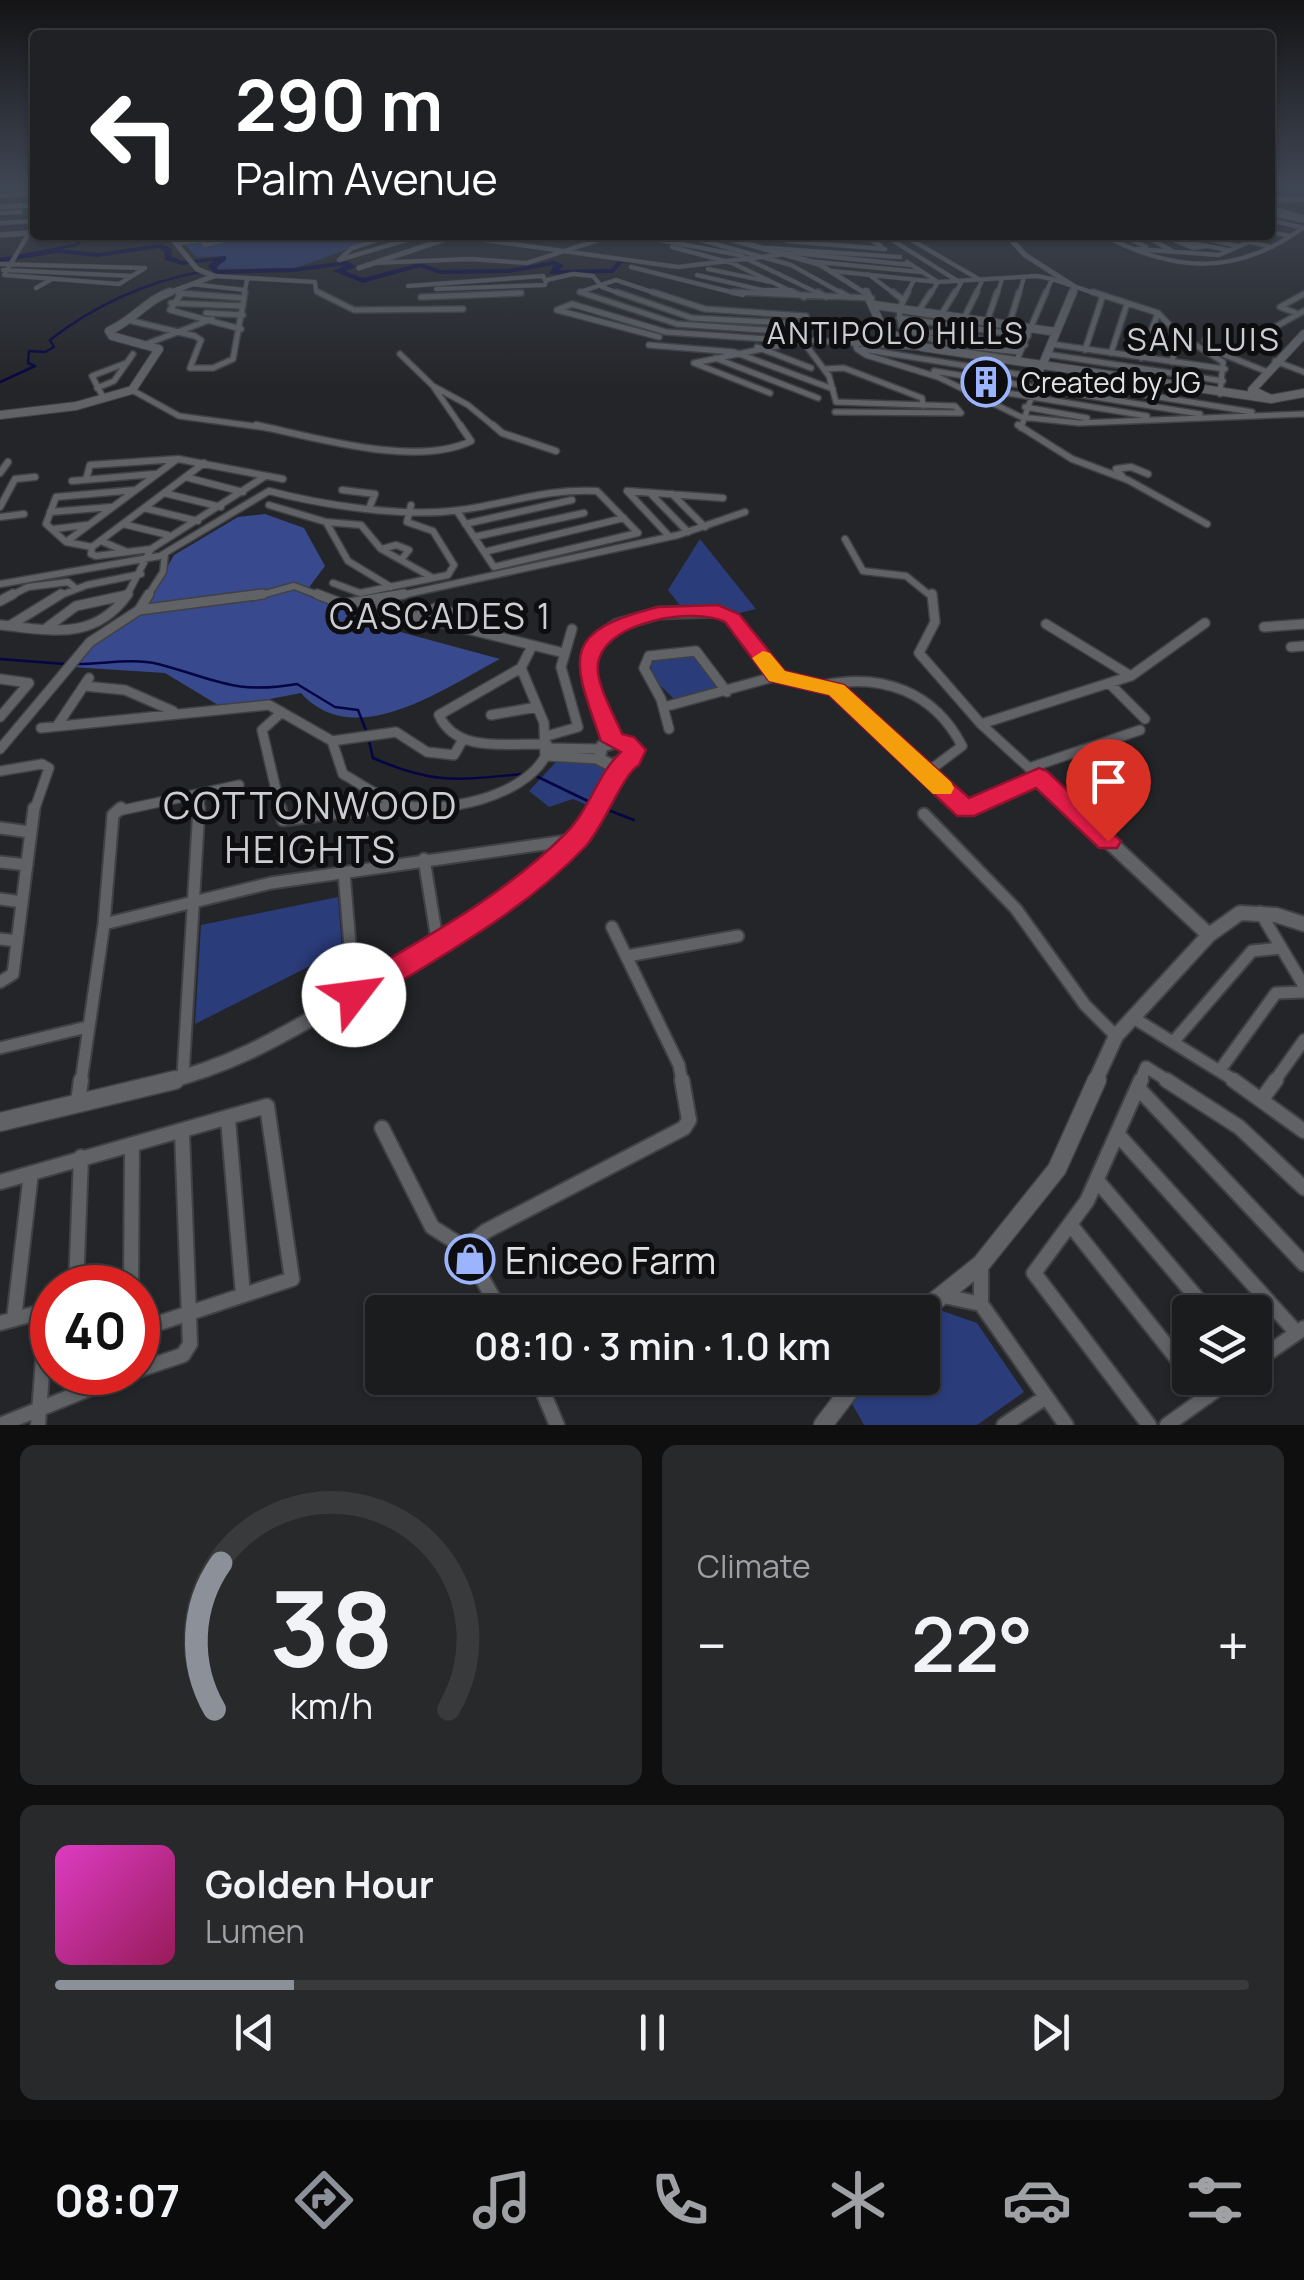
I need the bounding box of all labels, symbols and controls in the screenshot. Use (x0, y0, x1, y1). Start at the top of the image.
text: 290 m (235, 56, 443, 152)
icon: left (70, 70, 200, 200)
text: Palm Avenue (235, 147, 498, 209)
district label: ANTIPOLO HILLS (767, 312, 1025, 353)
district label: SAN LUIS (1127, 317, 1281, 361)
building icon: Created by JG (960, 356, 1012, 408)
place label: Created by JG (1021, 363, 1201, 401)
district label: CASCADES 1 (329, 592, 553, 640)
pin (1066, 739, 1151, 842)
icon: arrive (1081, 754, 1136, 809)
district label: COTTONWOOD HEIGHTS (163, 778, 459, 874)
position arrow (302, 943, 406, 1047)
shop icon: Eniceo Farm (444, 1233, 496, 1285)
place label: Eniceo Farm (505, 1233, 716, 1285)
speed limit sign: 40 (30, 1265, 160, 1395)
map controls (1172, 1295, 1272, 1395)
button: layers (1172, 1295, 1272, 1395)
text: 08:10 · 3 min · 1.0 km (474, 1319, 831, 1371)
text: Climate (697, 1544, 811, 1588)
text: 38 (269, 1556, 393, 1698)
text: 22° (911, 1592, 1033, 1695)
text: − (697, 1607, 727, 1683)
text: + (1217, 1607, 1249, 1683)
text: km/h (289, 1681, 373, 1730)
text: Golden Hour (205, 1857, 434, 1909)
text: Lumen (205, 1909, 305, 1953)
icon: previous (227, 2005, 282, 2060)
icon: pause (625, 2005, 680, 2060)
icon: next (1023, 2005, 1078, 2060)
icon: directions (289, 2165, 359, 2235)
icon: music (467, 2165, 537, 2235)
icon: phone (645, 2165, 715, 2235)
icon: climate (823, 2165, 893, 2235)
icon: car (1002, 2165, 1072, 2235)
icon: filters (1180, 2165, 1250, 2235)
text: 08:07 (54, 2169, 180, 2231)

